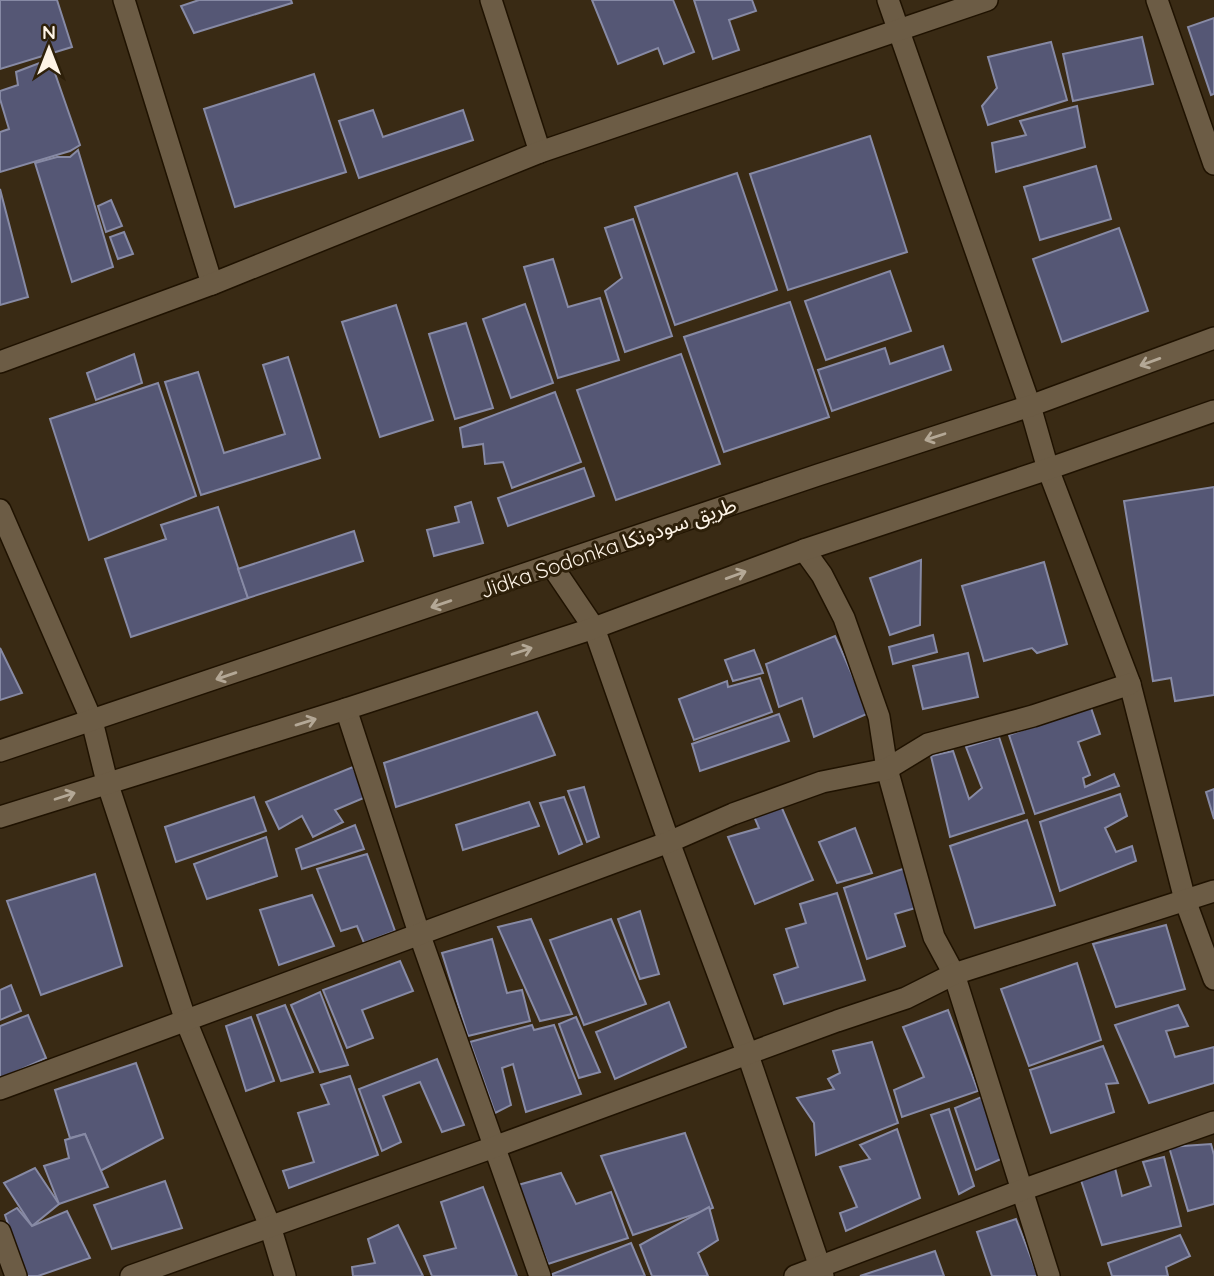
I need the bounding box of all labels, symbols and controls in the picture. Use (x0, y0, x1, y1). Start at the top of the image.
north arrow (14, 14, 84, 84)
text: N (42, 20, 56, 44)
one-way arrow (1140, 357, 1162, 369)
one-way arrow (925, 432, 947, 444)
street label: Jidka Sodonka طريق سودونكا (476, 491, 740, 604)
one-way arrow (725, 568, 747, 580)
one-way arrow (431, 599, 453, 611)
one-way arrow (511, 644, 533, 657)
one-way arrow (215, 671, 237, 683)
one-way arrow (294, 714, 316, 727)
one-way arrow (54, 789, 76, 802)

